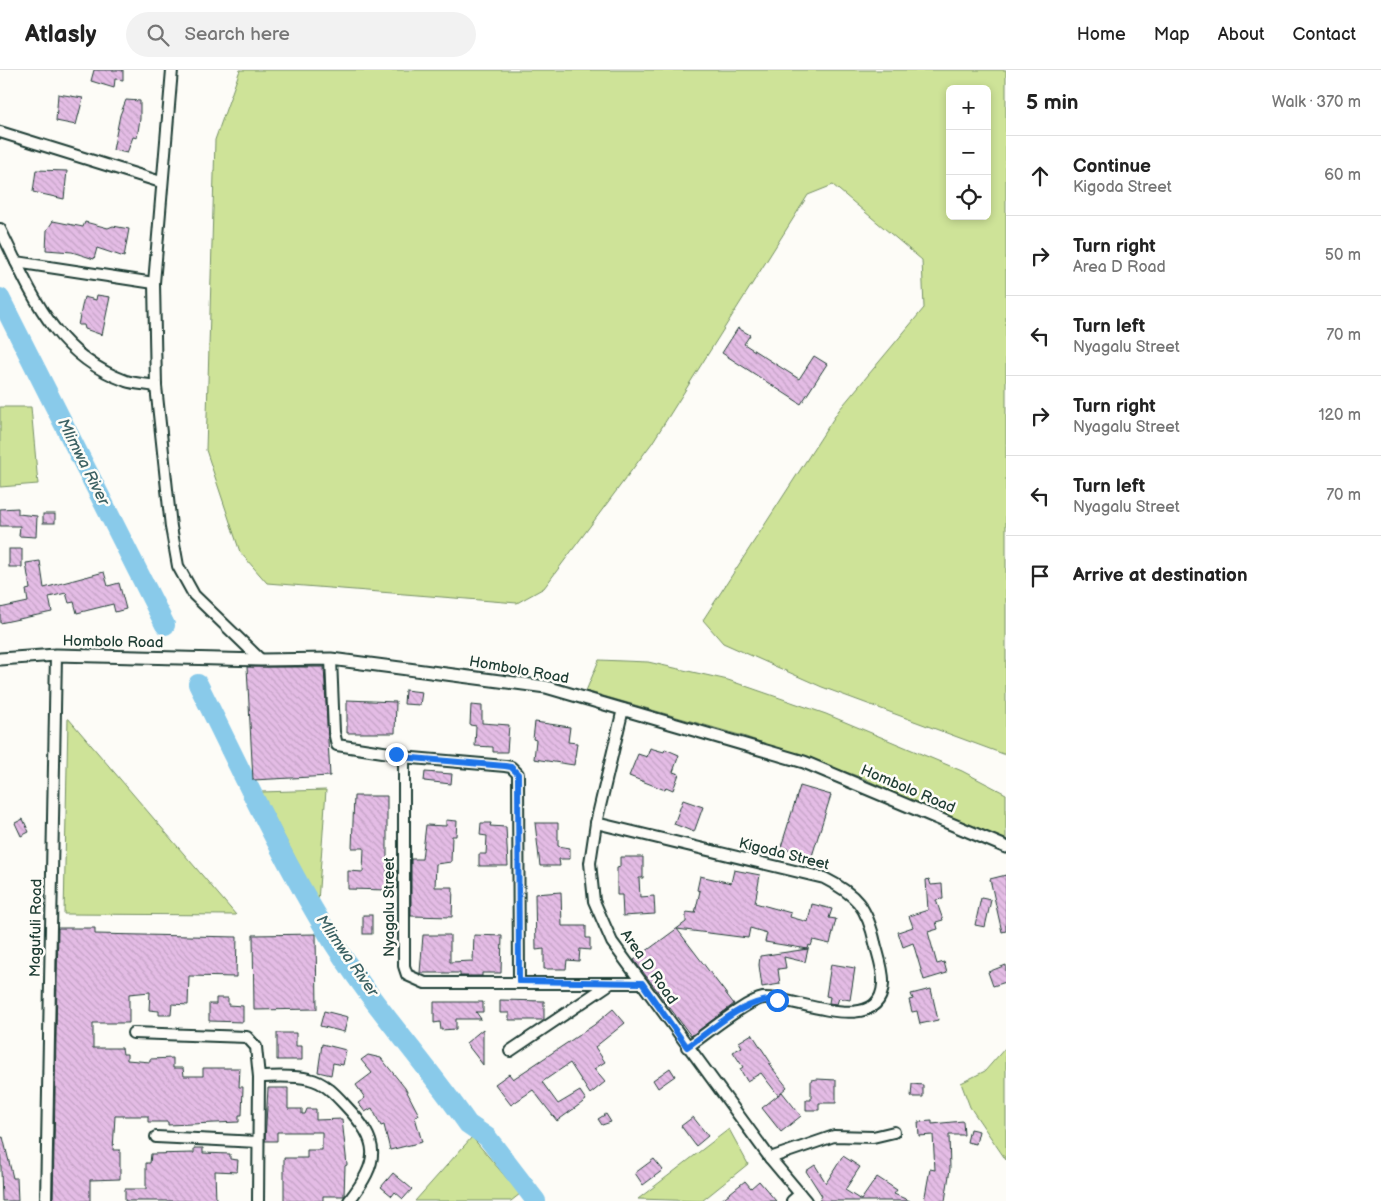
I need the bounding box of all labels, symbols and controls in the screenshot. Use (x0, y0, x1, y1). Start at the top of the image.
search box (126, 12, 476, 57)
text: Atlasly (25, 20, 96, 49)
icon: search (144, 21, 172, 49)
text: Search here (184, 23, 290, 46)
text: Home (1077, 24, 1126, 45)
text: Map (1154, 24, 1190, 45)
text: About (1218, 24, 1265, 45)
text: Contact (1293, 24, 1356, 45)
map controls (946, 85, 991, 220)
button: + (946, 85, 991, 130)
text: 5 min (1026, 90, 1079, 115)
text: Walk · 370 m (1272, 93, 1361, 112)
button: − (946, 130, 991, 175)
text: Continue (1073, 155, 1151, 178)
icon: ahead (1026, 162, 1054, 190)
text: 60 m (1324, 166, 1361, 185)
button: locate (946, 175, 991, 220)
text: Kigoda Street (1073, 178, 1172, 197)
text: Turn right (1073, 235, 1156, 258)
icon: right (1026, 242, 1054, 270)
text: 50 m (1325, 246, 1361, 265)
text: Area D Road (1073, 258, 1166, 277)
text: Turn left (1073, 315, 1145, 338)
icon: left (1026, 322, 1054, 350)
text: 70 m (1326, 326, 1361, 345)
text: Nyagalu Street (1073, 338, 1180, 357)
text: Turn right (1073, 395, 1156, 418)
icon: right (1026, 402, 1054, 430)
text: 120 m (1318, 406, 1361, 425)
water label: Mlimwa River (53, 415, 114, 510)
text: Nyagalu Street (1073, 418, 1180, 437)
text: Turn left (1073, 475, 1145, 498)
icon: left (1026, 482, 1054, 510)
text: 70 m (1326, 486, 1361, 505)
text: Nyagalu Street (1073, 498, 1180, 517)
icon: arrive (1026, 562, 1054, 590)
text: Arrive at destination (1073, 564, 1248, 587)
street label: Hombolo Road (62, 632, 164, 652)
street label: Hombolo Road (468, 652, 570, 688)
route end (385, 743, 408, 766)
street label: Hombolo Road (858, 761, 958, 817)
street label: Kigoda Street (737, 834, 832, 874)
street label: Nyagalu Street (380, 857, 399, 957)
street label: Magufuli Road (26, 879, 46, 977)
water label: Mlimwa River (312, 912, 383, 1001)
street label: Area D Road (616, 926, 682, 1008)
route start (766, 989, 789, 1012)

